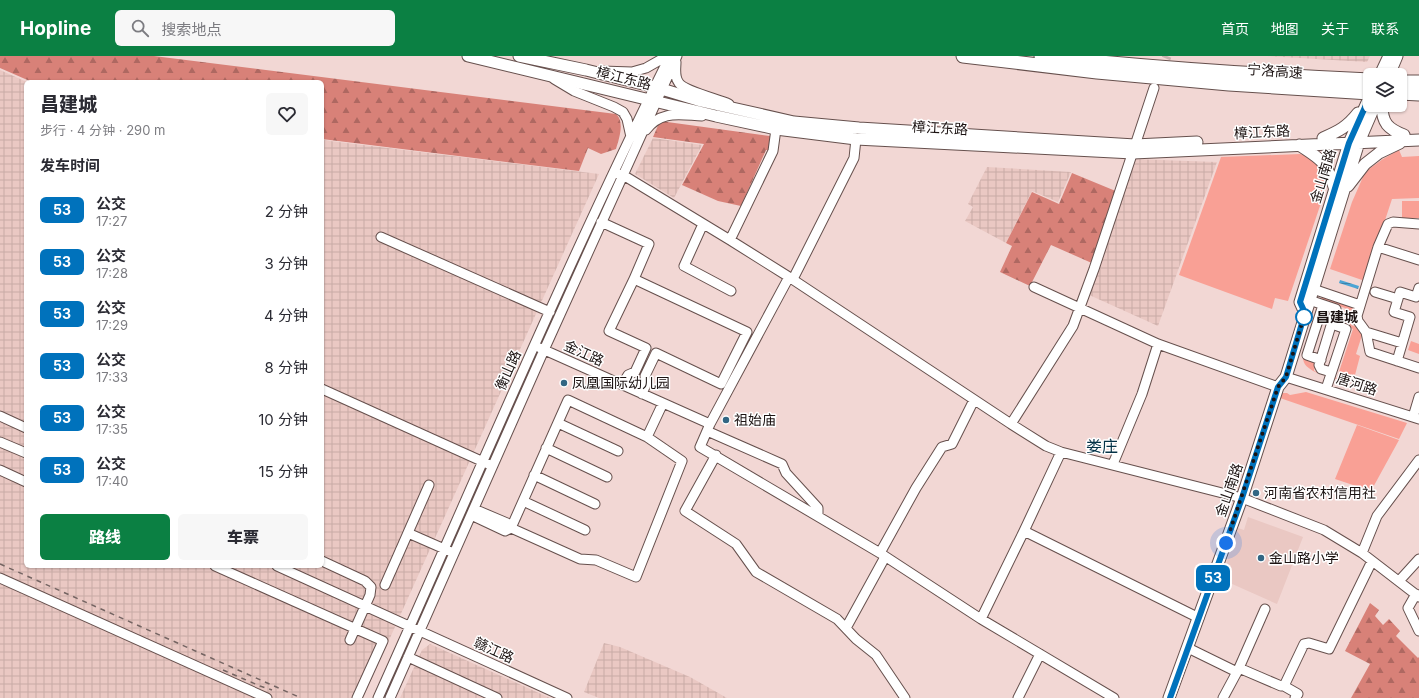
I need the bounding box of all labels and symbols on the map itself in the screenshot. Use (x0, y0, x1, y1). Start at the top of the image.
street label: 宁洛高速 (1247, 60, 1304, 81)
street label: 樟江东路 (595, 62, 653, 93)
street label: 樟江东路 (912, 118, 968, 137)
street label: 樟江东路 (1234, 122, 1290, 141)
street label: 金山南路 (1306, 147, 1339, 205)
marker: 昌建城 (1295, 308, 1313, 326)
place label: 昌建城 (1316, 308, 1358, 325)
street label: 金江路 (562, 336, 607, 369)
street label: 衡山路 (491, 347, 524, 392)
street label: 唐河路 (1335, 369, 1380, 398)
place label: 凤凰国际幼儿园 (572, 374, 670, 391)
marker: 凤凰国际幼儿园 (559, 378, 569, 388)
place label: 祖始庙 (734, 411, 776, 428)
marker: 祖始庙 (721, 415, 731, 425)
district label: 娄庄 (1086, 436, 1118, 456)
street label: 金山南路 (1211, 461, 1246, 519)
place label: 河南省农村信用社 (1264, 484, 1376, 501)
marker: 河南省农村信用社 (1251, 488, 1261, 498)
your location (1216, 533, 1236, 553)
place label: 金山路小学 (1269, 549, 1339, 566)
marker: 金山路小学 (1256, 553, 1266, 563)
line badge: 53 (1195, 565, 1231, 591)
street label: 赣江路 (472, 633, 517, 666)

